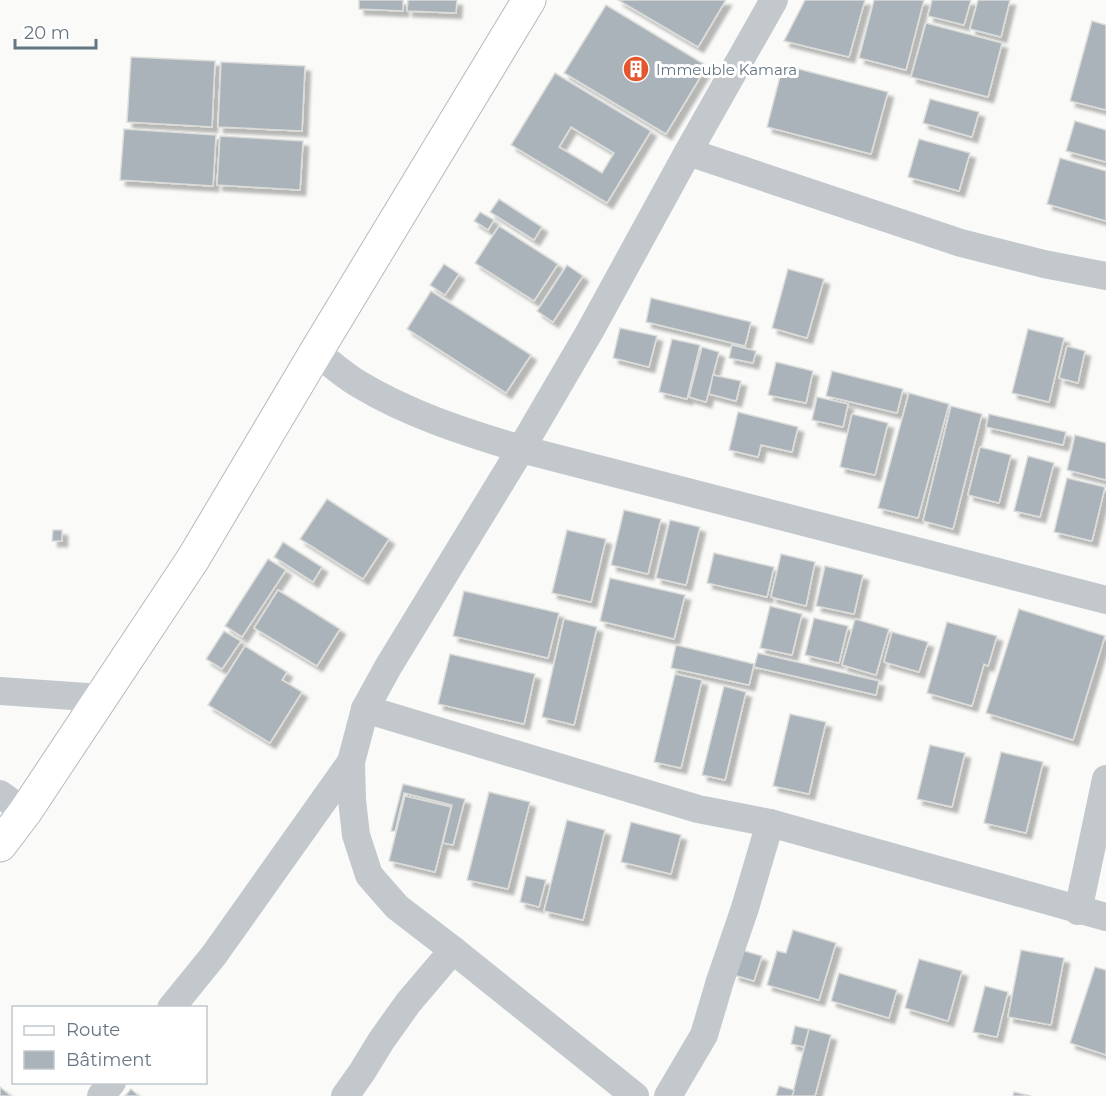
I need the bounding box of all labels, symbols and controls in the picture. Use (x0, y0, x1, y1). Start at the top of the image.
scale bar (15, 12, 96, 50)
text: 20 m (24, 22, 70, 44)
building icon: Immeuble Kamara (621, 54, 651, 84)
place label: Immeuble Kamara (656, 60, 797, 79)
legend (12, 1006, 207, 1084)
text: Route (66, 1019, 120, 1041)
text: Bâtiment (66, 1049, 152, 1071)

